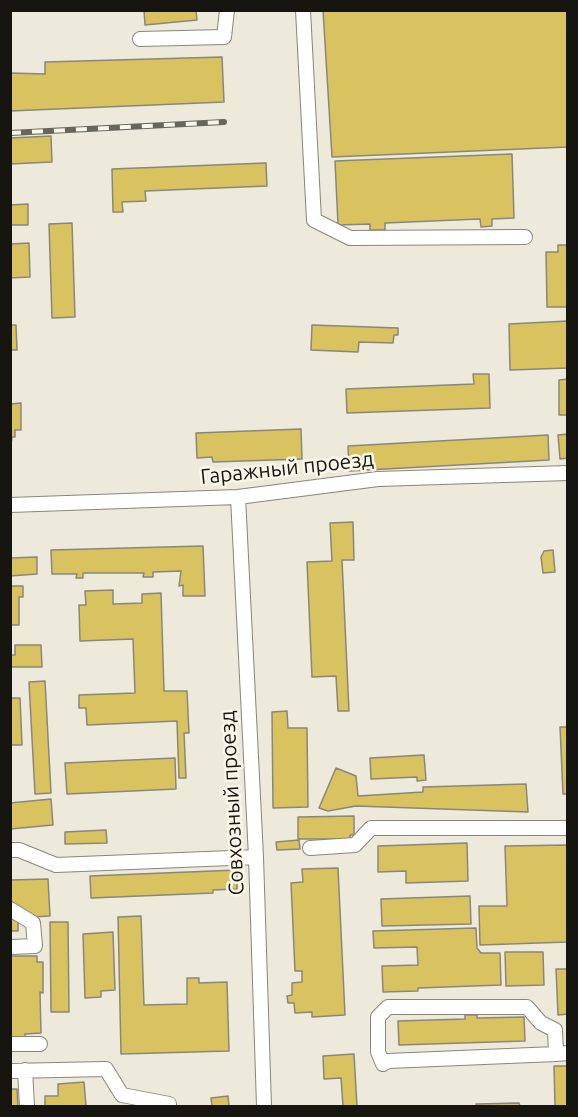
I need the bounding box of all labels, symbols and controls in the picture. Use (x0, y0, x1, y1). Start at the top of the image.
street label: Гаражный проезд (199, 446, 375, 490)
street label: Совхозный проезд (215, 710, 249, 896)

